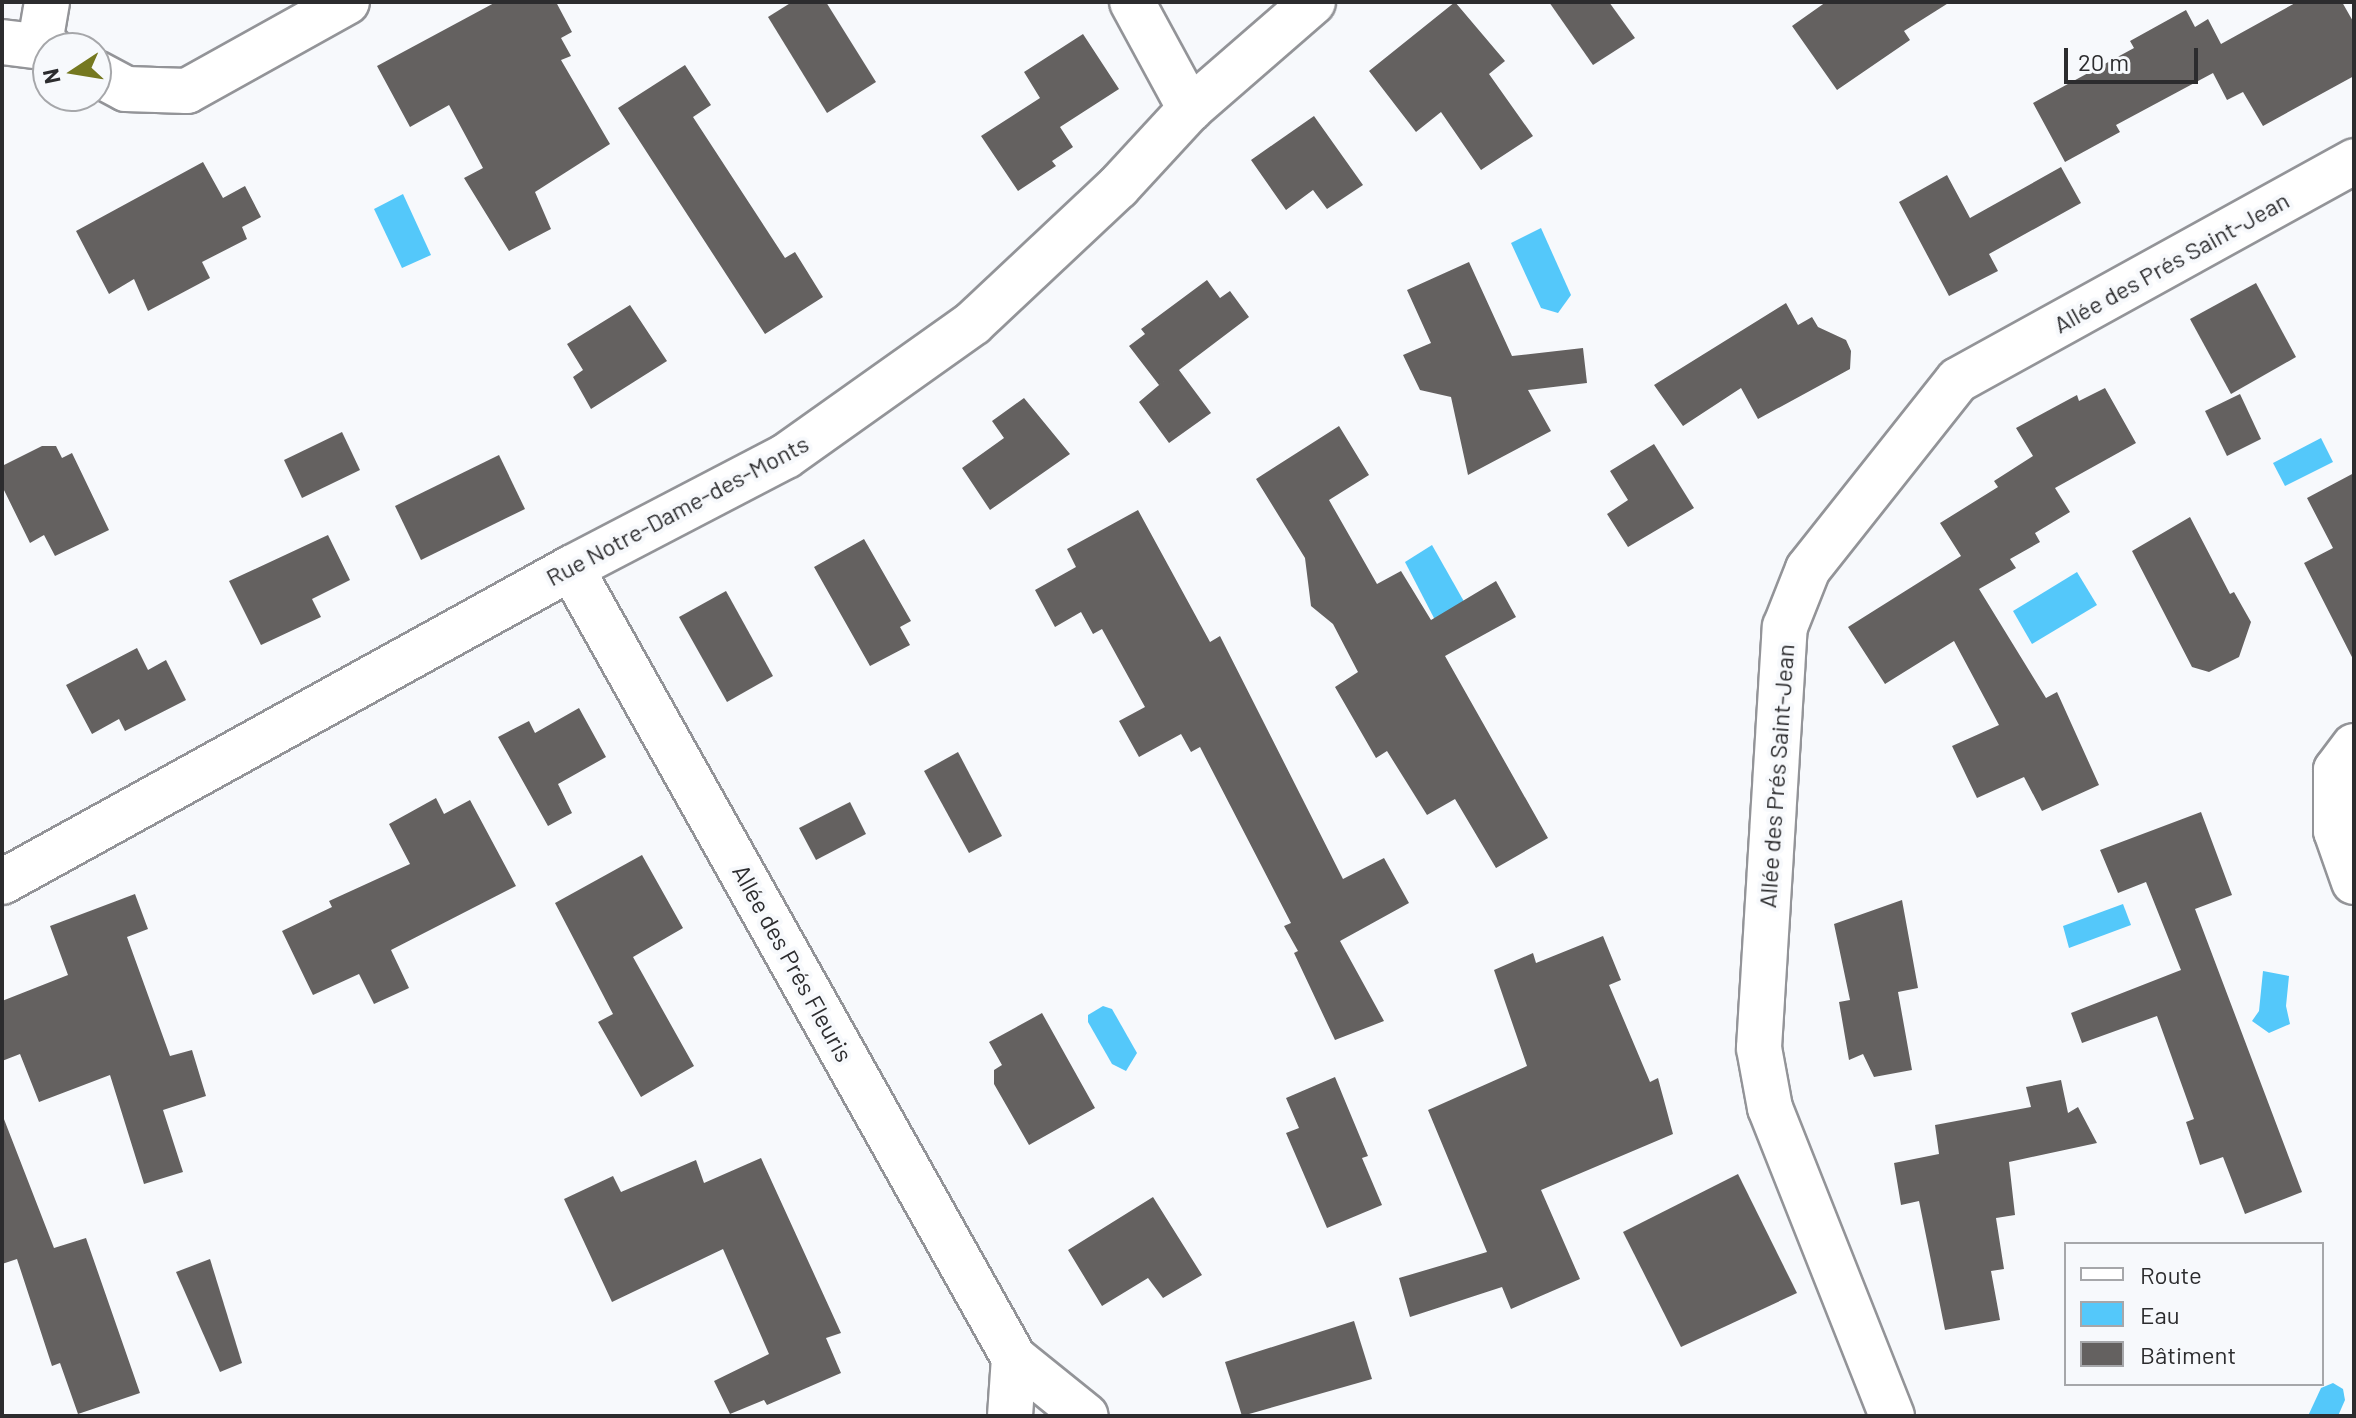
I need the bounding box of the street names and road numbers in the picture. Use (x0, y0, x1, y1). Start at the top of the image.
street label: Allée des Prés Saint-Jean (2048, 185, 2294, 339)
street label: Rue Notre-Dame-des-Monts (541, 429, 813, 591)
street label: Allée des Prés Saint-Jean (1752, 643, 1800, 909)
street label: Allée des Prés Fleuris (727, 859, 859, 1067)

